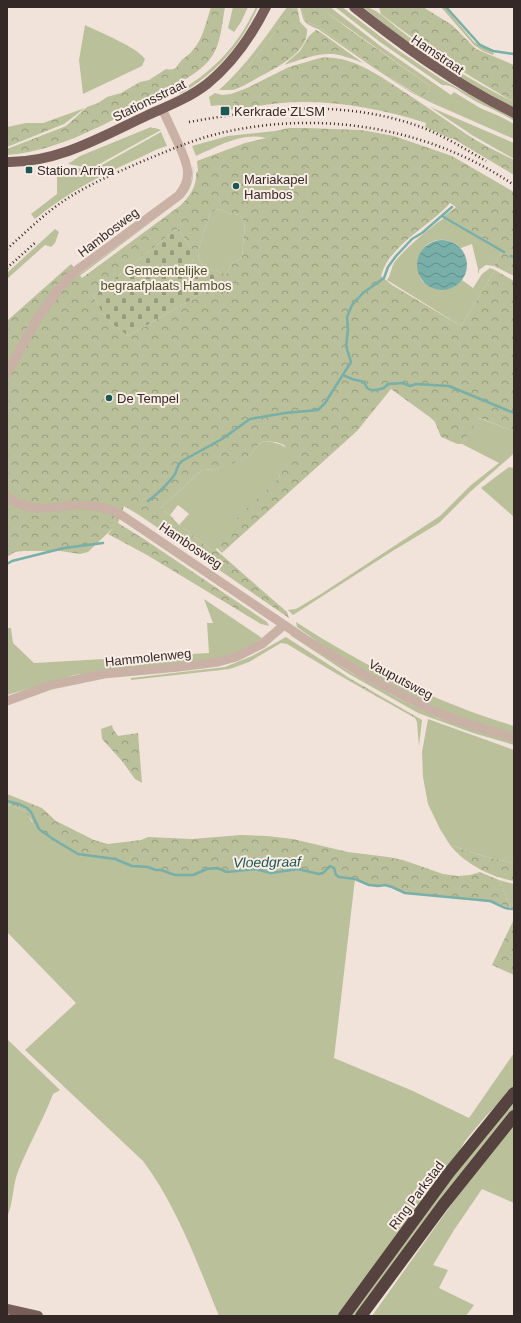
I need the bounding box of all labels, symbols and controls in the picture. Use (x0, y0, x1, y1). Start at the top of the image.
street label: Hamstraat (409, 31, 467, 78)
street label: Stationsstraat (110, 76, 189, 125)
place label: Kerkrade ZLSM (234, 104, 325, 119)
marker: Kerkrade ZLSM (219, 105, 231, 117)
place label: Station Arriva (37, 163, 115, 178)
marker: Station Arriva (24, 165, 34, 175)
place label: Mariakapel Hambos (244, 172, 308, 202)
marker: Mariakapel Hambos (231, 181, 241, 191)
street label: Hambosweg (75, 205, 142, 260)
park label: Gemeentelijke begraafplaats Hambos (101, 263, 232, 293)
place label: De Tempel (117, 391, 179, 406)
marker: De Tempel (104, 393, 114, 403)
street label: Hambosweg (157, 519, 225, 572)
street label: Hammolenweg (104, 646, 192, 669)
street label: Vauputsweg (366, 656, 435, 703)
water label: Vloedgraaf (233, 853, 303, 871)
street label: Ring Parkstad (386, 1158, 447, 1232)

